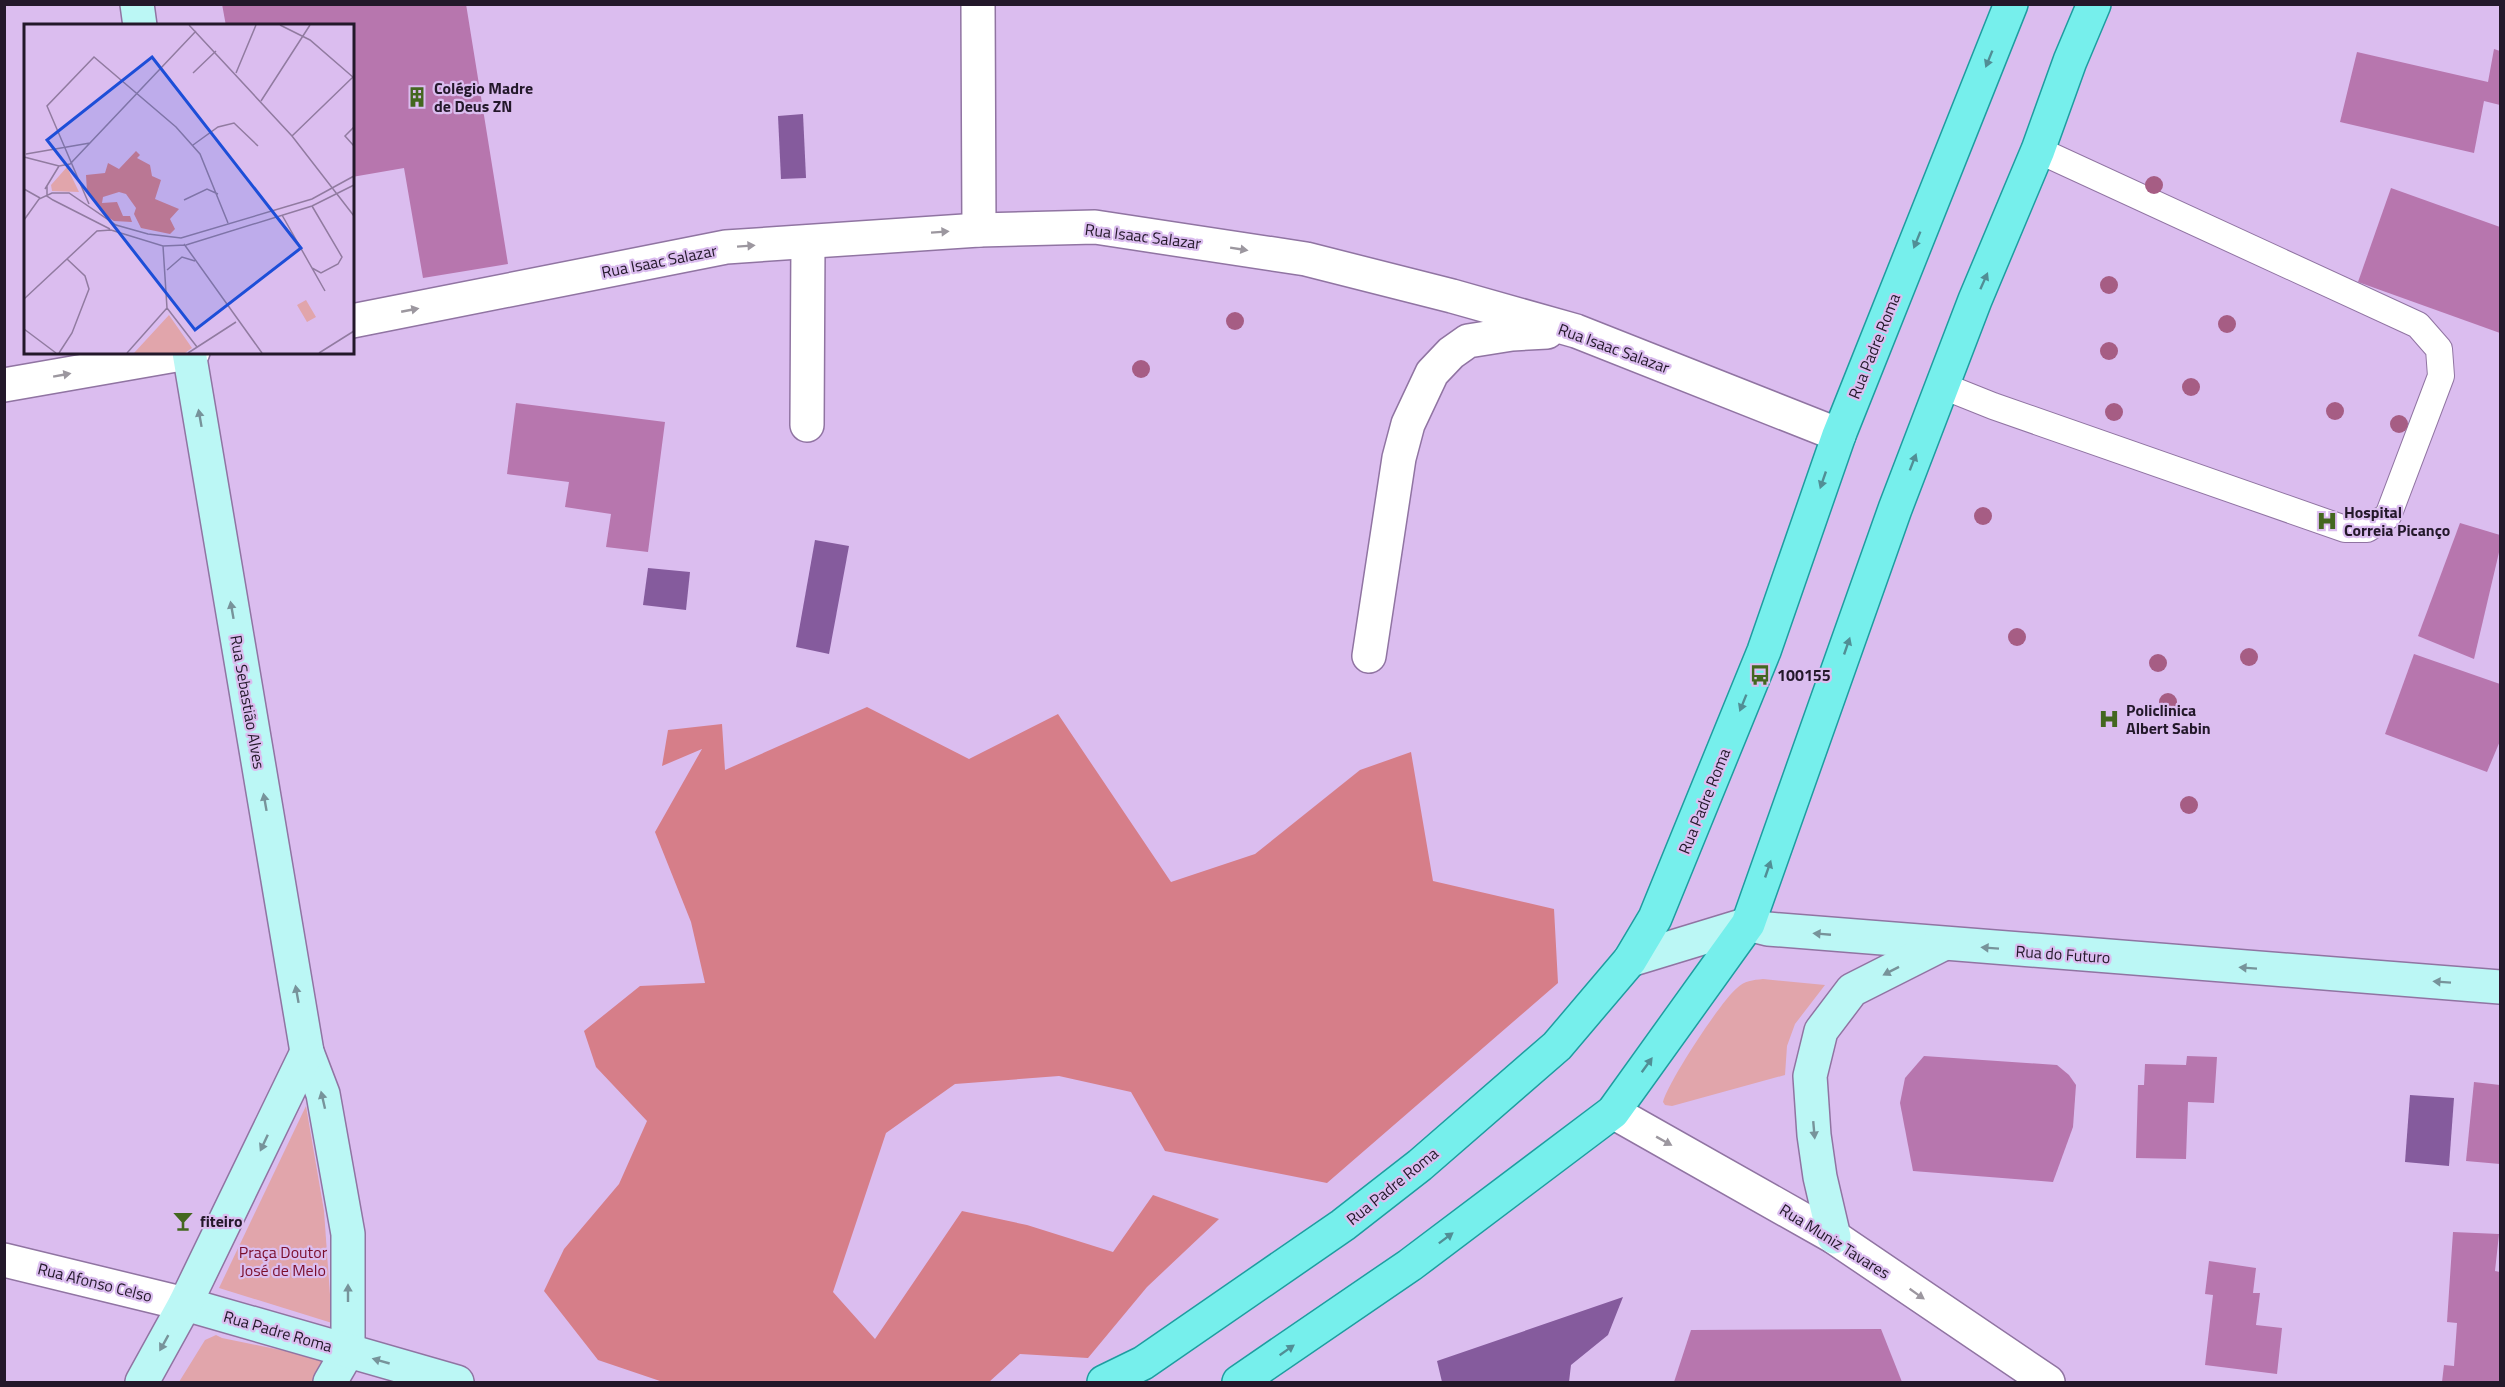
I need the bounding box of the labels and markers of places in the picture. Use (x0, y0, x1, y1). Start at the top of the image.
place label: Colégio Madre de Deus ZN (434, 76, 533, 118)
building icon: Colégio Madre de Deus ZN (405, 85, 429, 109)
place label: Hospital Correia Picanço (2344, 500, 2450, 542)
hospital icon: Hospital Correia Picanço (2315, 509, 2339, 533)
bus stop icon: 100155 (1748, 663, 1772, 687)
place label: 100155 (1777, 663, 1831, 687)
place label: Policlinica Albert Sabin (2126, 698, 2211, 740)
hospital icon: Policlinica Albert Sabin (2097, 707, 2121, 731)
bar icon: fiteiro (171, 1209, 195, 1233)
place label: fiteiro (200, 1209, 242, 1233)

